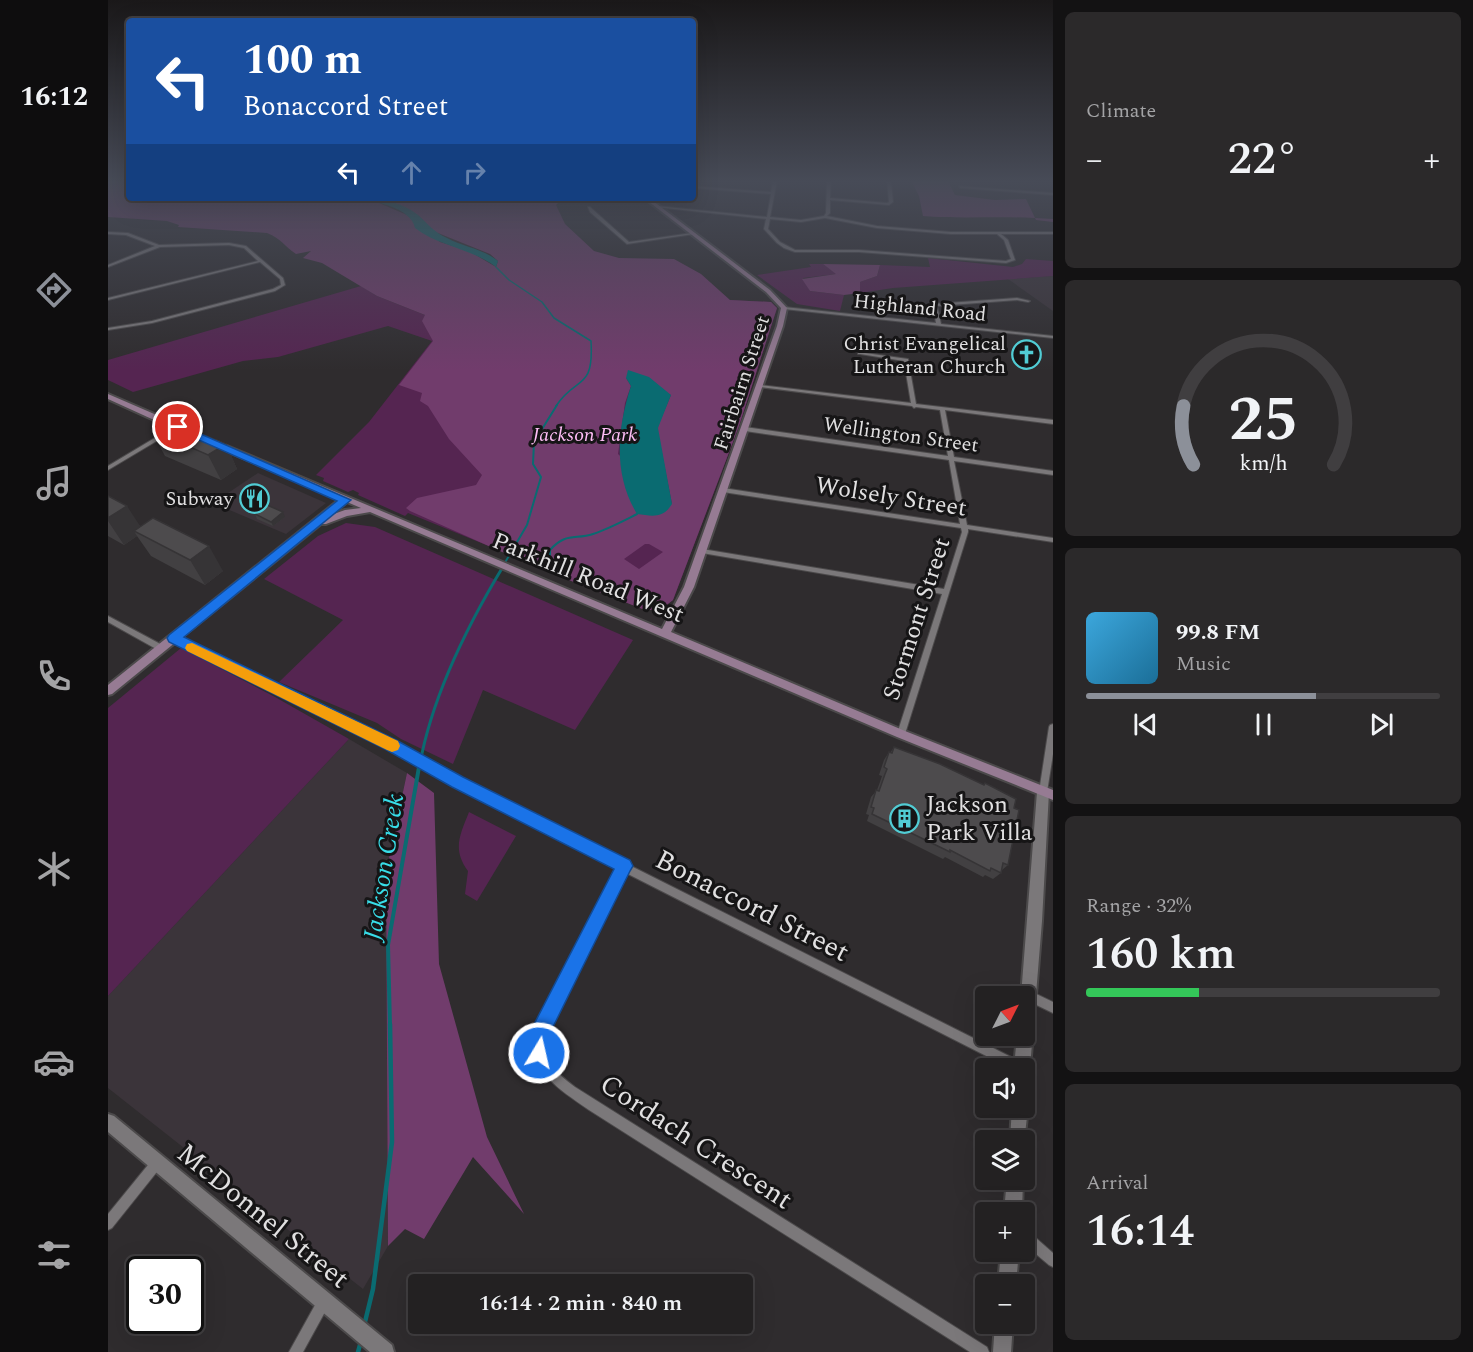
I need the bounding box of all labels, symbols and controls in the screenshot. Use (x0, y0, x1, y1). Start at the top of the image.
text: 100 m (243, 29, 362, 92)
icon: left (144, 42, 222, 120)
text: 16:12 (20, 76, 88, 118)
text: Bonaccord Street (243, 86, 448, 128)
text: Climate (1086, 96, 1156, 126)
text: 22° (1228, 125, 1298, 194)
text: − (1086, 135, 1103, 185)
text: + (1424, 135, 1440, 185)
icon: left (332, 156, 365, 189)
icon: ahead (395, 156, 428, 189)
icon: right (458, 156, 491, 189)
icon: directions (33, 269, 75, 311)
street label: Highland Road (852, 286, 988, 330)
street label: Fairbairn Street (706, 312, 778, 454)
place label: Christ Evangelical Lutheran Church (843, 329, 1006, 382)
church icon: Christ Evangelical Lutheran Church (1011, 339, 1043, 371)
text: 25 (1228, 373, 1298, 468)
pin (152, 401, 203, 452)
street label: Wellington Street (821, 409, 981, 461)
icon: arrive (161, 410, 194, 443)
park label: Jackson Park (531, 420, 638, 450)
text: km/h (1239, 447, 1287, 480)
icon: music (33, 462, 75, 504)
street label: Wolsely Street (813, 467, 969, 527)
restaurant icon: Subway (238, 483, 270, 515)
place label: Subway (166, 484, 234, 514)
street label: Parkhill Road West (487, 523, 689, 633)
street label: Stormont Street (874, 533, 960, 705)
text: 99.8 FM (1176, 616, 1260, 649)
text: Music (1176, 649, 1231, 679)
icon: phone (33, 655, 75, 697)
icon: previous (1129, 708, 1162, 741)
icon: pause (1247, 708, 1280, 741)
icon: next (1365, 708, 1398, 741)
place label: Jackson Park Villa (926, 787, 1033, 851)
water label: Jackson Creek (352, 791, 415, 945)
building icon: Jackson Park Villa (889, 803, 921, 835)
street label: Bonaccord Street (647, 839, 857, 974)
icon: climate (33, 848, 75, 890)
text: Range · 32% (1086, 891, 1191, 921)
text: 160 km (1086, 920, 1236, 989)
north arrow (975, 986, 1035, 1046)
map controls (975, 986, 1035, 1334)
position arrow (507, 1021, 571, 1085)
icon: car (33, 1041, 75, 1083)
button: sound (975, 1058, 1035, 1118)
street label: Cordach Crescent (591, 1063, 801, 1221)
button: layers (975, 1130, 1035, 1190)
street label: McDonnel Street (167, 1133, 359, 1299)
text: Arrival (1086, 1168, 1148, 1198)
text: 16:14 (1086, 1197, 1194, 1266)
button: + (975, 1202, 1035, 1262)
icon: filters (33, 1234, 75, 1276)
speed limit sign: 30 (126, 1256, 204, 1334)
button: − (975, 1274, 1035, 1334)
text: 16:14 · 2 min · 840 m (479, 1287, 682, 1320)

